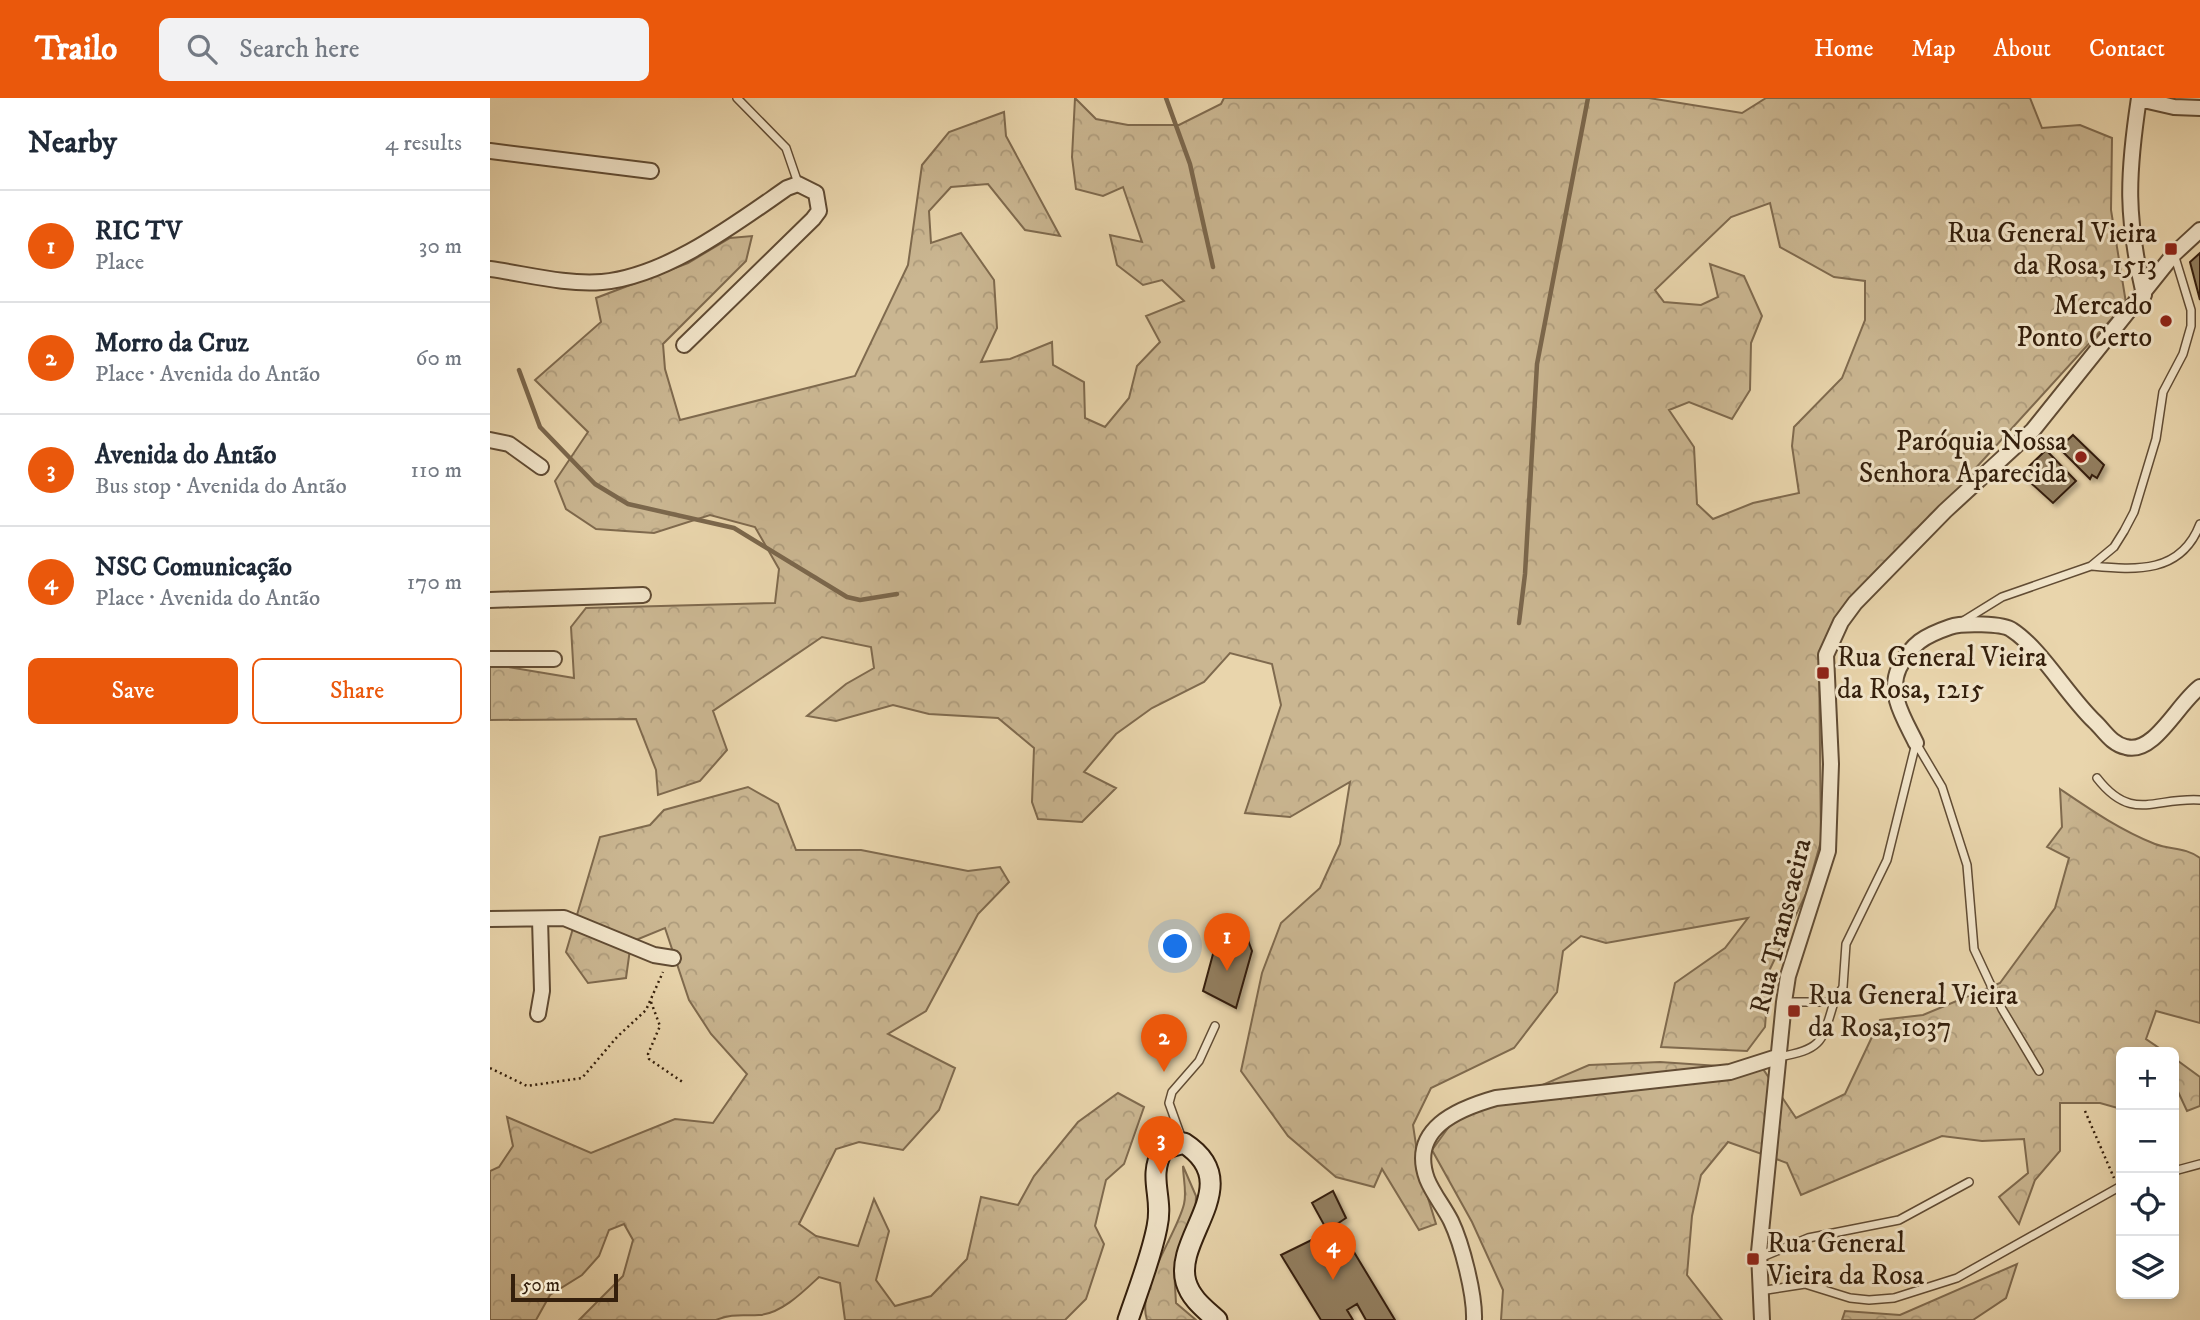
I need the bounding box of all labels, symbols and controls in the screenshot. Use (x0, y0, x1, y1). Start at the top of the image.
search box (159, 18, 649, 81)
text: Trailo (35, 29, 117, 70)
icon: search (183, 30, 221, 68)
text: Search here (239, 33, 359, 66)
text: Home (1814, 34, 1873, 64)
text: Map (1911, 34, 1956, 64)
text: About (1994, 34, 2051, 64)
text: Contact (2089, 34, 2165, 64)
text: Nearby (28, 125, 117, 162)
text: 4 results (385, 129, 462, 158)
text: RIC TV (95, 215, 182, 248)
place label: Rua General Vieira da Rosa, 1513 (1947, 216, 2157, 283)
text: 1 (47, 232, 55, 261)
text: 30 m (419, 232, 462, 261)
marker: Rua General Vieira da Rosa, 1513 (2163, 241, 2179, 257)
text: Place (95, 248, 144, 277)
place label: Mercado Ponto Certo (2016, 288, 2152, 355)
marker: Mercado Ponto Certo (2158, 313, 2174, 329)
text: Morro da Cruz (95, 327, 249, 360)
text: 2 (45, 344, 57, 373)
text: 60 m (415, 344, 462, 373)
text: Place · Avenida do Antão (95, 360, 320, 389)
place label: Paróquia Nossa Senhora Aparecida (1859, 424, 2067, 491)
text: Avenida do Antão (95, 439, 276, 472)
marker: Paróquia Nossa Senhora Aparecida (2073, 449, 2089, 465)
text: 3 (47, 456, 55, 485)
text: 110 m (411, 456, 462, 485)
text: Bus stop · Avenida do Antão (95, 472, 347, 501)
text: NSC Comunicação (95, 551, 292, 584)
text: 4 (44, 568, 58, 597)
text: 170 m (407, 568, 462, 597)
text: Place · Avenida do Antão (95, 584, 320, 613)
place label: Rua General Vieira da Rosa, 1215 (1837, 640, 2047, 707)
button: Save (28, 658, 238, 724)
button: Share (252, 658, 462, 724)
marker: Rua General Vieira da Rosa, 1215 (1815, 665, 1831, 681)
street label: Rua Transcaeira (1742, 834, 1820, 1017)
pin: 1 (1204, 913, 1250, 971)
your location (1158, 929, 1192, 963)
place label: Rua General Vieira da Rosa,1037 (1808, 978, 2018, 1045)
marker: Rua General Vieira da Rosa,1037 (1786, 1003, 1802, 1019)
pin: 2 (1141, 1014, 1187, 1072)
map controls (2116, 1047, 2179, 1299)
button: + (2116, 1047, 2179, 1110)
button: − (2116, 1110, 2179, 1173)
pin: 3 (1138, 1116, 1184, 1174)
button: locate (2116, 1173, 2179, 1236)
pin: 4 (1310, 1222, 1356, 1280)
place label: Rua General Vieira da Rosa (1766, 1226, 1924, 1293)
button: layers (2116, 1236, 2179, 1299)
marker: Rua General Vieira da Rosa (1745, 1251, 1761, 1267)
scale bar (511, 1271, 618, 1303)
text: 50 m (522, 1274, 560, 1297)

